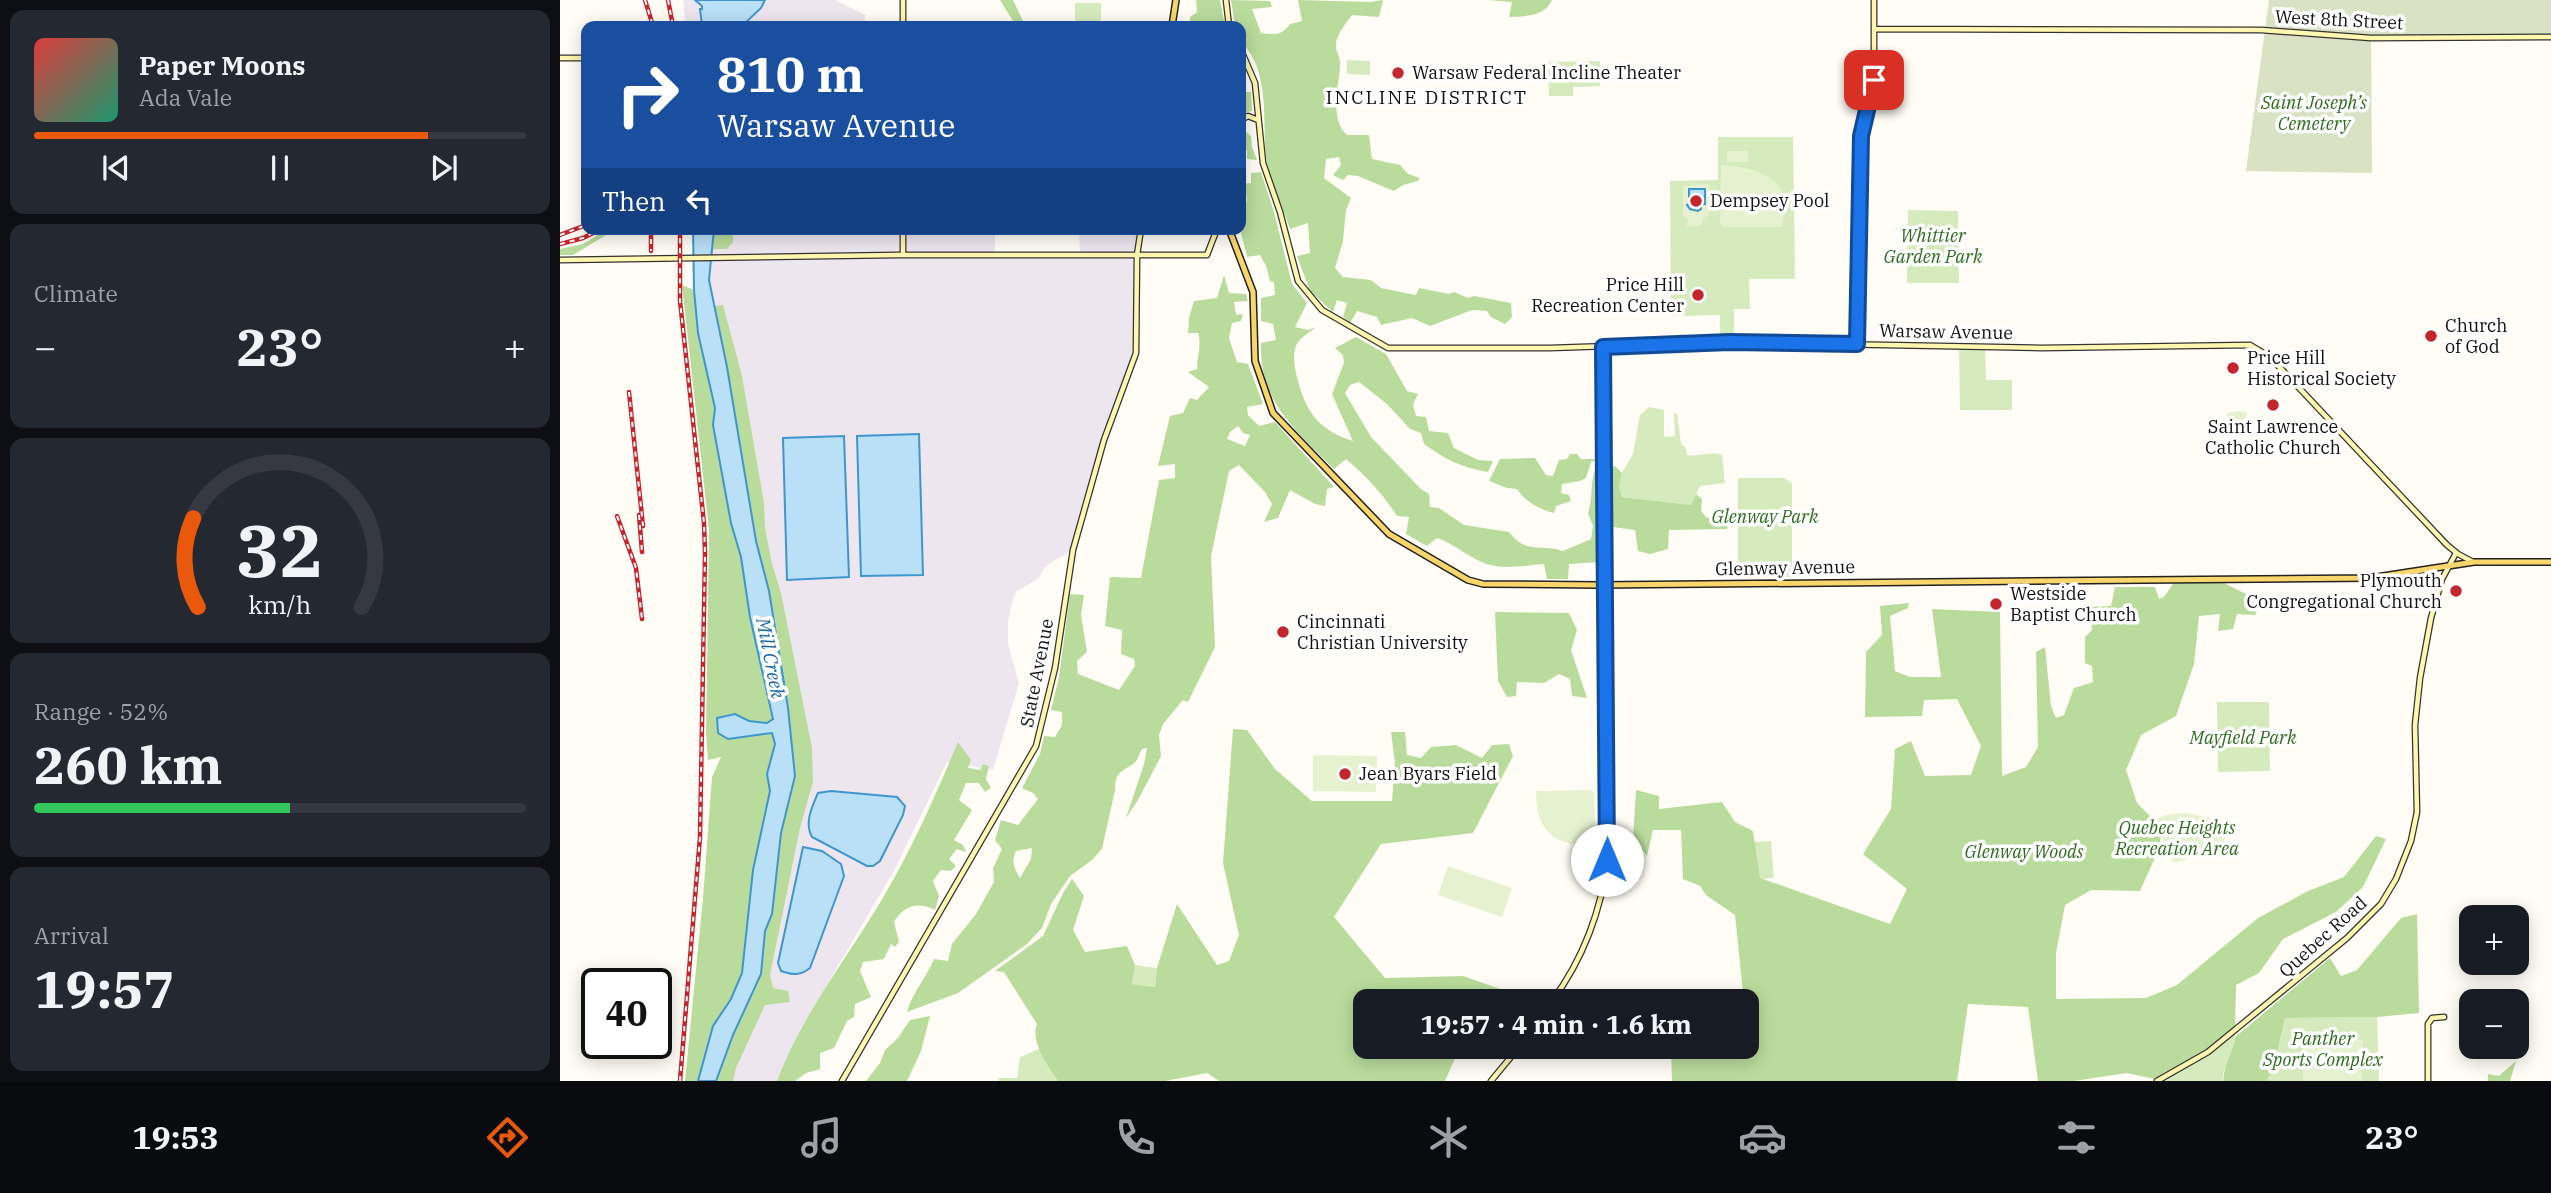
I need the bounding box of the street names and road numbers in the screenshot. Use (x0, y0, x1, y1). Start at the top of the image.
street label: West 8th Street (2274, 5, 2404, 34)
street label: Warsaw Avenue (1879, 319, 2013, 344)
street label: Glenway Avenue (1715, 555, 1855, 580)
street label: State Avenue (1015, 617, 1058, 729)
street label: Quebec Road (2274, 891, 2372, 982)

